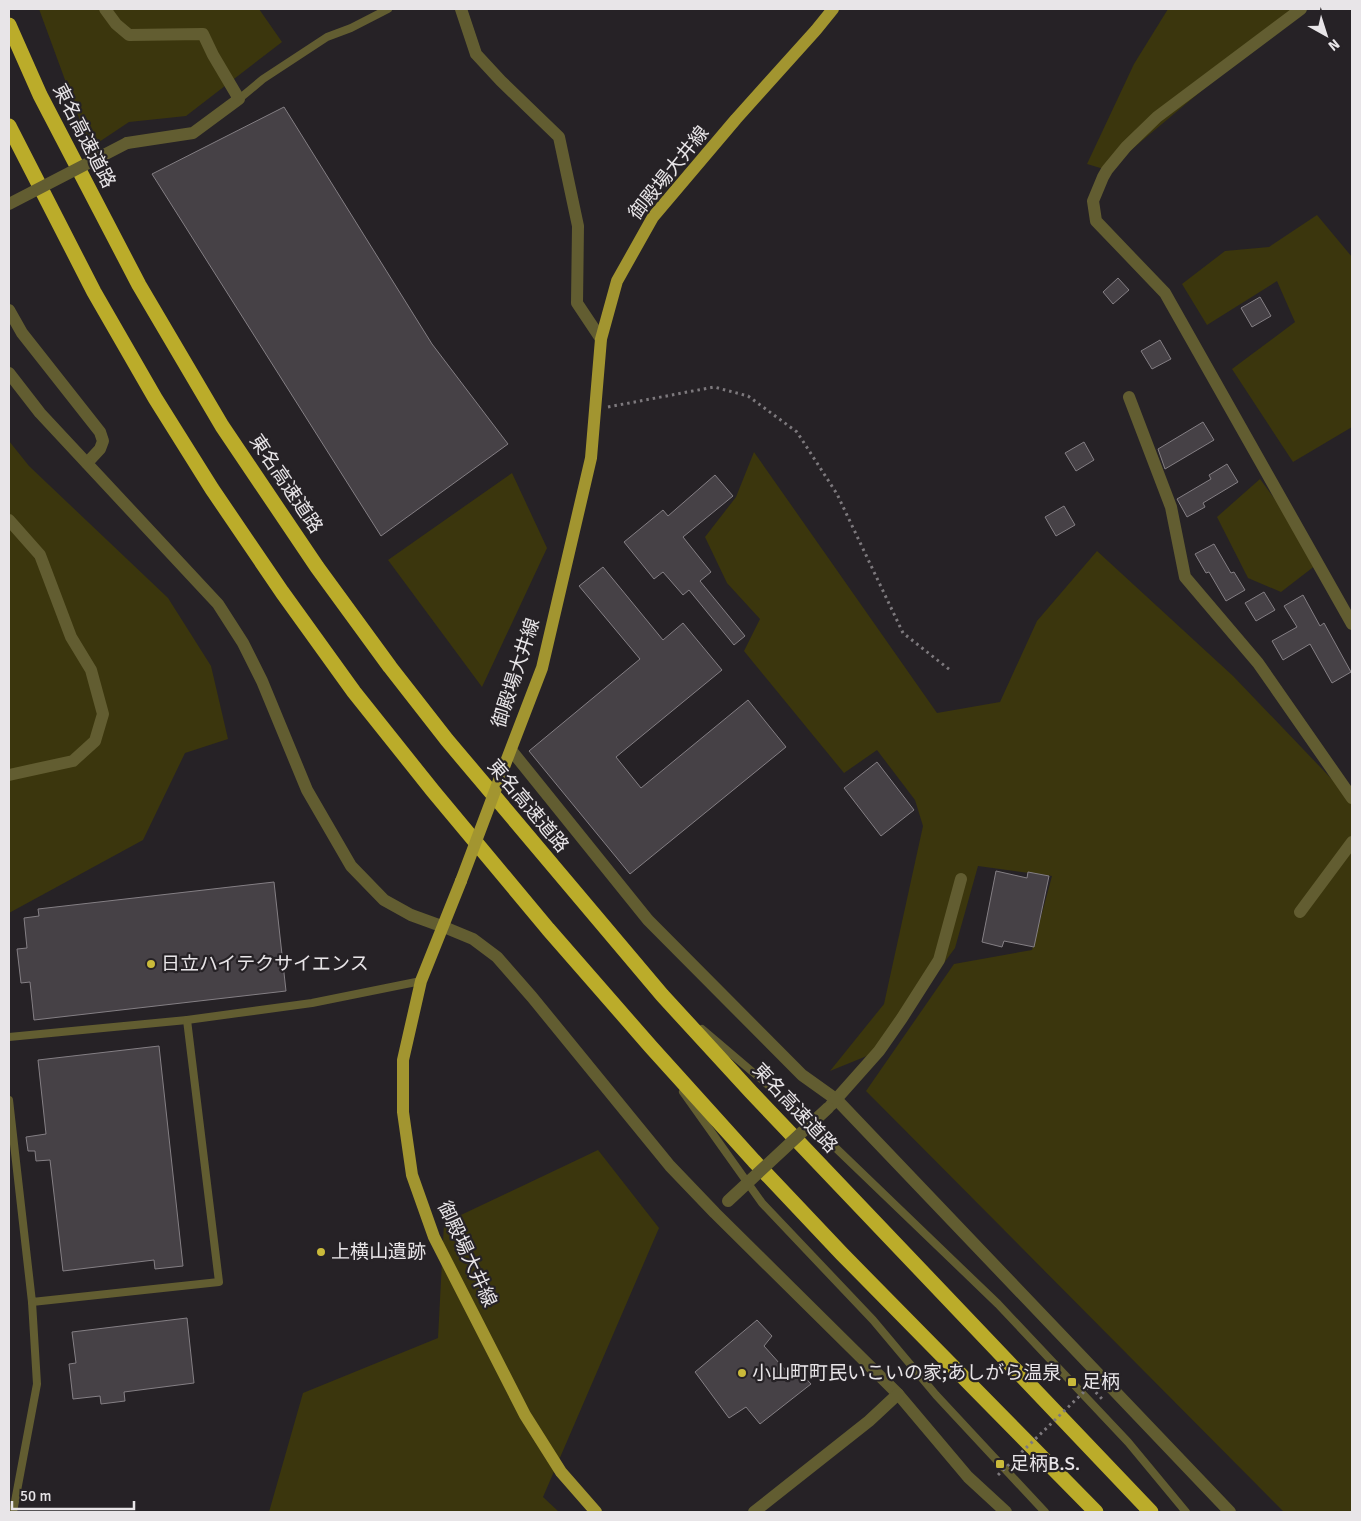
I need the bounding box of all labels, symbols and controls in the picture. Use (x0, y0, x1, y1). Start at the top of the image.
north arrow (1301, 10, 1351, 60)
text: N (1325, 35, 1343, 54)
street label: 東名高速道路 (47, 80, 121, 192)
street label: 御殿場大井線 (624, 121, 714, 225)
street label: 東名高速道路 (244, 430, 328, 538)
street label: 御殿場大井線 (487, 615, 545, 731)
street label: 東名高速道路 (482, 755, 574, 857)
place label: 日立ハイテクサイエンス (161, 952, 369, 976)
marker: 日立ハイテクサイエンス (145, 958, 157, 970)
street label: 東名高速道路 (747, 1058, 843, 1158)
street label: 御殿場大井線 (432, 1197, 502, 1311)
place label: 上横山遺跡 (331, 1240, 426, 1264)
marker: 上横山遺跡 (315, 1246, 327, 1258)
place label: 小山町町民いこいの家;あしがら温泉 (752, 1361, 1061, 1385)
marker: 小山町町民いこいの家;あしがら温泉 (736, 1367, 748, 1379)
place label: 足柄 (1082, 1370, 1120, 1394)
marker: 足柄 (1066, 1376, 1078, 1388)
place label: 足柄B.S. (1010, 1452, 1080, 1476)
marker: 足柄B.S. (994, 1458, 1006, 1470)
scale bar (12, 1478, 135, 1510)
text: 50 m (20, 1487, 51, 1505)

